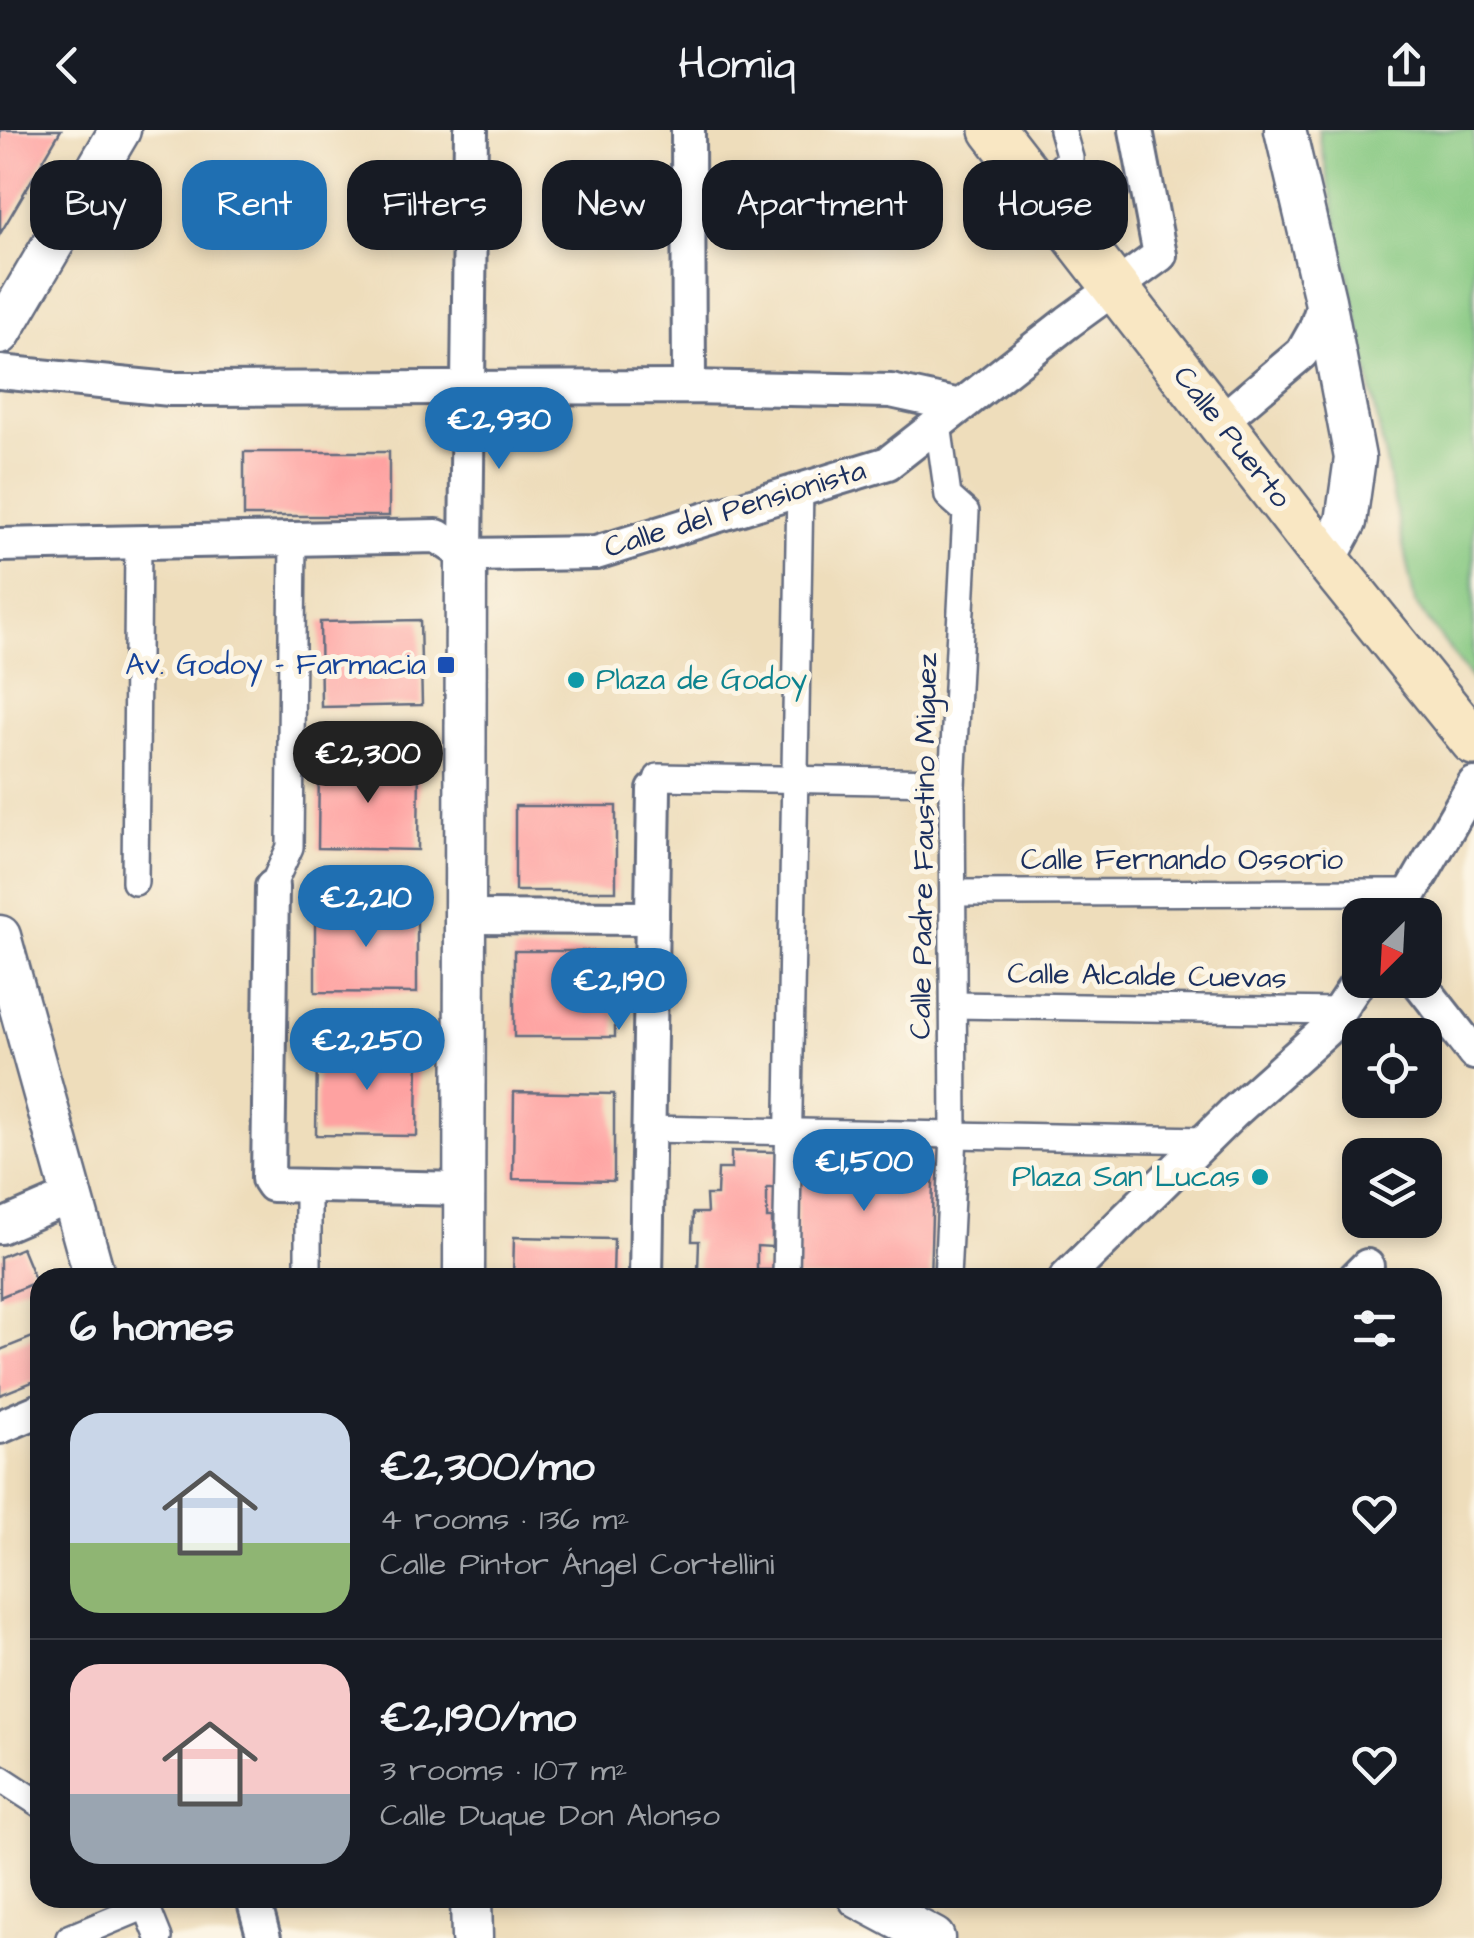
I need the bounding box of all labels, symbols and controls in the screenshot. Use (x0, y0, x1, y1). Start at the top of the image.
text: Homiq (678, 34, 796, 96)
icon: back (40, 38, 95, 93)
icon: share (1379, 38, 1434, 93)
chip: Buy (30, 160, 162, 250)
chip: Rent (182, 160, 327, 250)
chip: Filters (347, 160, 522, 250)
chip: New (542, 160, 682, 250)
chip: Apartment (702, 160, 943, 250)
chip: House (963, 160, 1128, 250)
street label: Calle Puerto (1163, 357, 1301, 517)
pin: €2,930 (418, 387, 580, 472)
text: €2,930 (447, 397, 551, 442)
street label: Calle del Pensionista (599, 449, 871, 569)
place label: Av. Godoy - Farmacia (125, 644, 426, 687)
street label: Calle Padre Faustino Miguez (900, 652, 949, 1040)
marker: Av. Godoy - Farmacia (435, 654, 457, 676)
place label: Plaza de Godoy (596, 659, 807, 702)
marker: Plaza de Godoy (565, 669, 587, 691)
pin: €2,300 (287, 721, 449, 806)
text: €2,300 (315, 731, 421, 776)
street label: Calle Fernando Ossorio (1021, 839, 1343, 881)
pin: €2,210 (285, 865, 447, 950)
text: €2,210 (320, 875, 412, 920)
north arrow (1342, 898, 1442, 998)
map controls (1342, 898, 1442, 1238)
pin: €2,190 (538, 948, 700, 1033)
street label: Calle Alcalde Cuevas (1007, 953, 1287, 999)
text: €2,190 (573, 958, 665, 1003)
pin: €2,250 (286, 1008, 448, 1093)
text: €2,250 (312, 1018, 422, 1063)
button: locate (1342, 1018, 1442, 1118)
pin: €1,500 (783, 1129, 945, 1214)
button: layers (1342, 1138, 1442, 1238)
text: €1,500 (815, 1139, 913, 1184)
place label: Plaza San Lucas (1012, 1156, 1240, 1198)
marker: Plaza San Lucas (1249, 1166, 1271, 1188)
text: 6 homes (70, 1299, 234, 1357)
icon: filters (1347, 1301, 1402, 1356)
text: €2,300/mo (380, 1439, 595, 1497)
icon: home (150, 1453, 270, 1573)
icon: heart (1347, 1486, 1402, 1541)
text: 4 rooms · 136 m² (380, 1497, 630, 1542)
text: Calle Pintor Ángel Cortellini (380, 1542, 774, 1587)
text: €2,190/mo (380, 1690, 576, 1748)
icon: home (150, 1704, 270, 1824)
icon: heart (1347, 1737, 1402, 1792)
text: 3 rooms · 107 m² (380, 1748, 628, 1793)
text: Calle Duque Don Alonso (380, 1793, 720, 1838)

